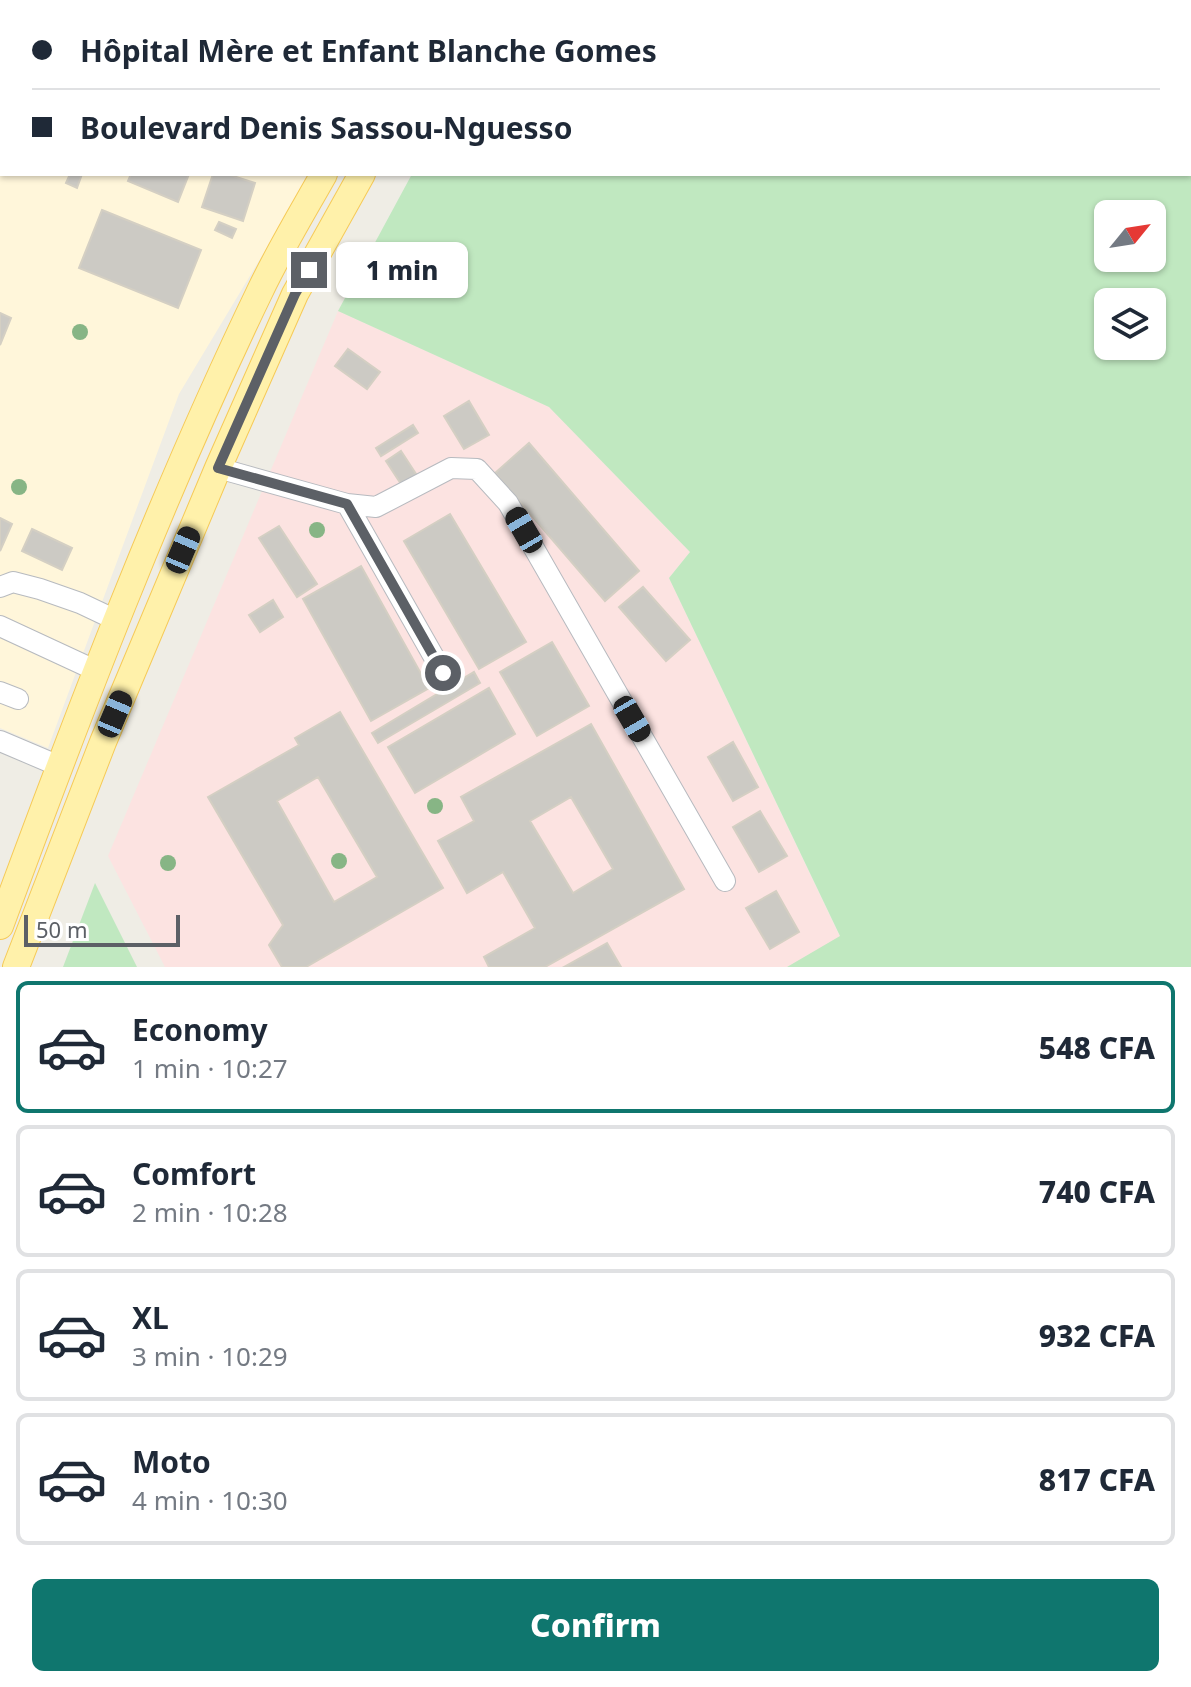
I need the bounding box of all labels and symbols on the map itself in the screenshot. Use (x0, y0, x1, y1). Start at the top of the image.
north arrow (1094, 200, 1166, 272)
callout: 1 min (337, 242, 469, 298)
route end (291, 252, 327, 288)
car (502, 503, 546, 557)
car (163, 523, 203, 577)
route start (425, 655, 461, 691)
car (95, 687, 135, 741)
car (610, 692, 654, 746)
scale bar (24, 911, 180, 947)

